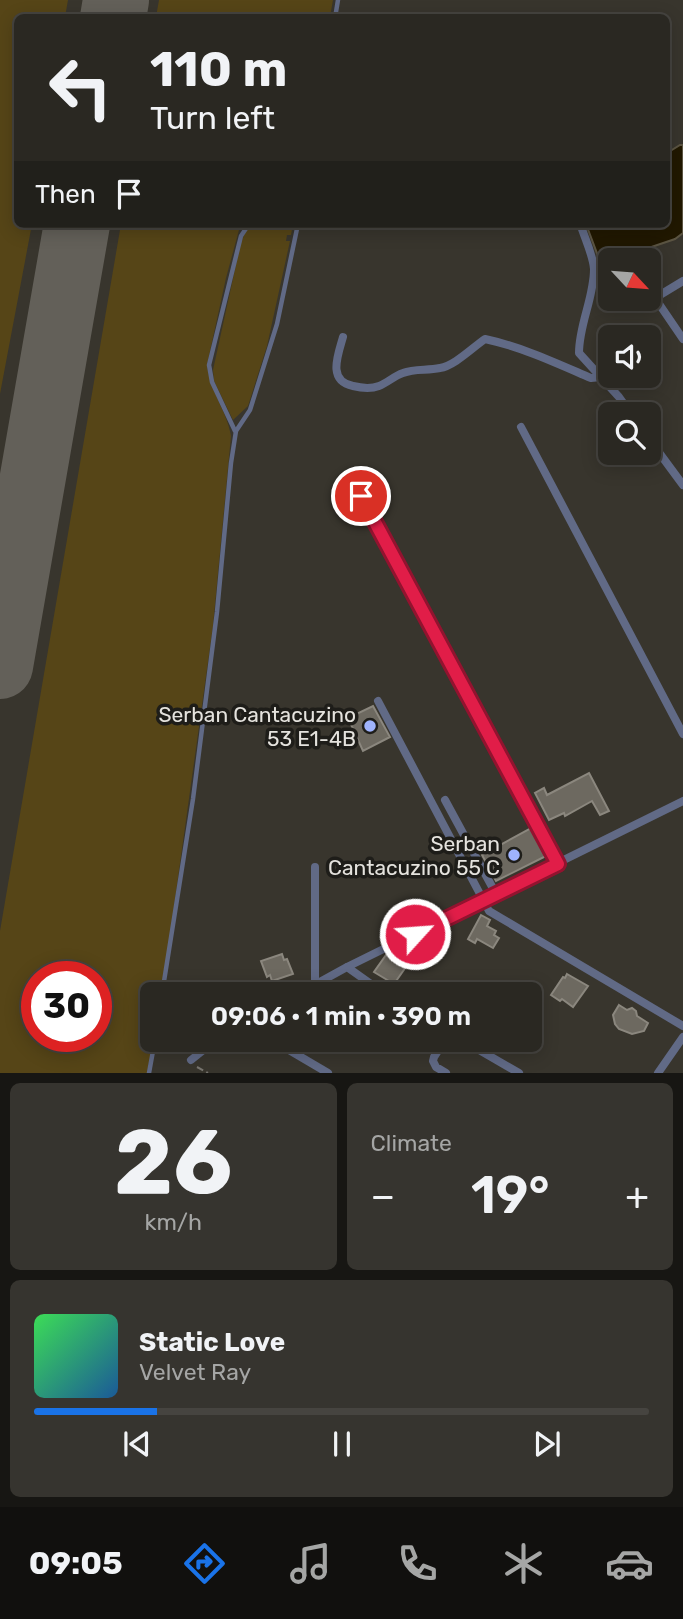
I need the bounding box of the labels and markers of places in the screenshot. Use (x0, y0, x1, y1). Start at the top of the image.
pin (331, 466, 391, 526)
place label: Serban Cantacuzino 53 E1-4B (159, 702, 356, 751)
marker: Serban Cantacuzino 53 E1-4B (362, 718, 378, 734)
place label: Serban Cantacuzino 55 C (328, 831, 500, 880)
marker: Serban Cantacuzino 55 C (506, 847, 522, 863)

